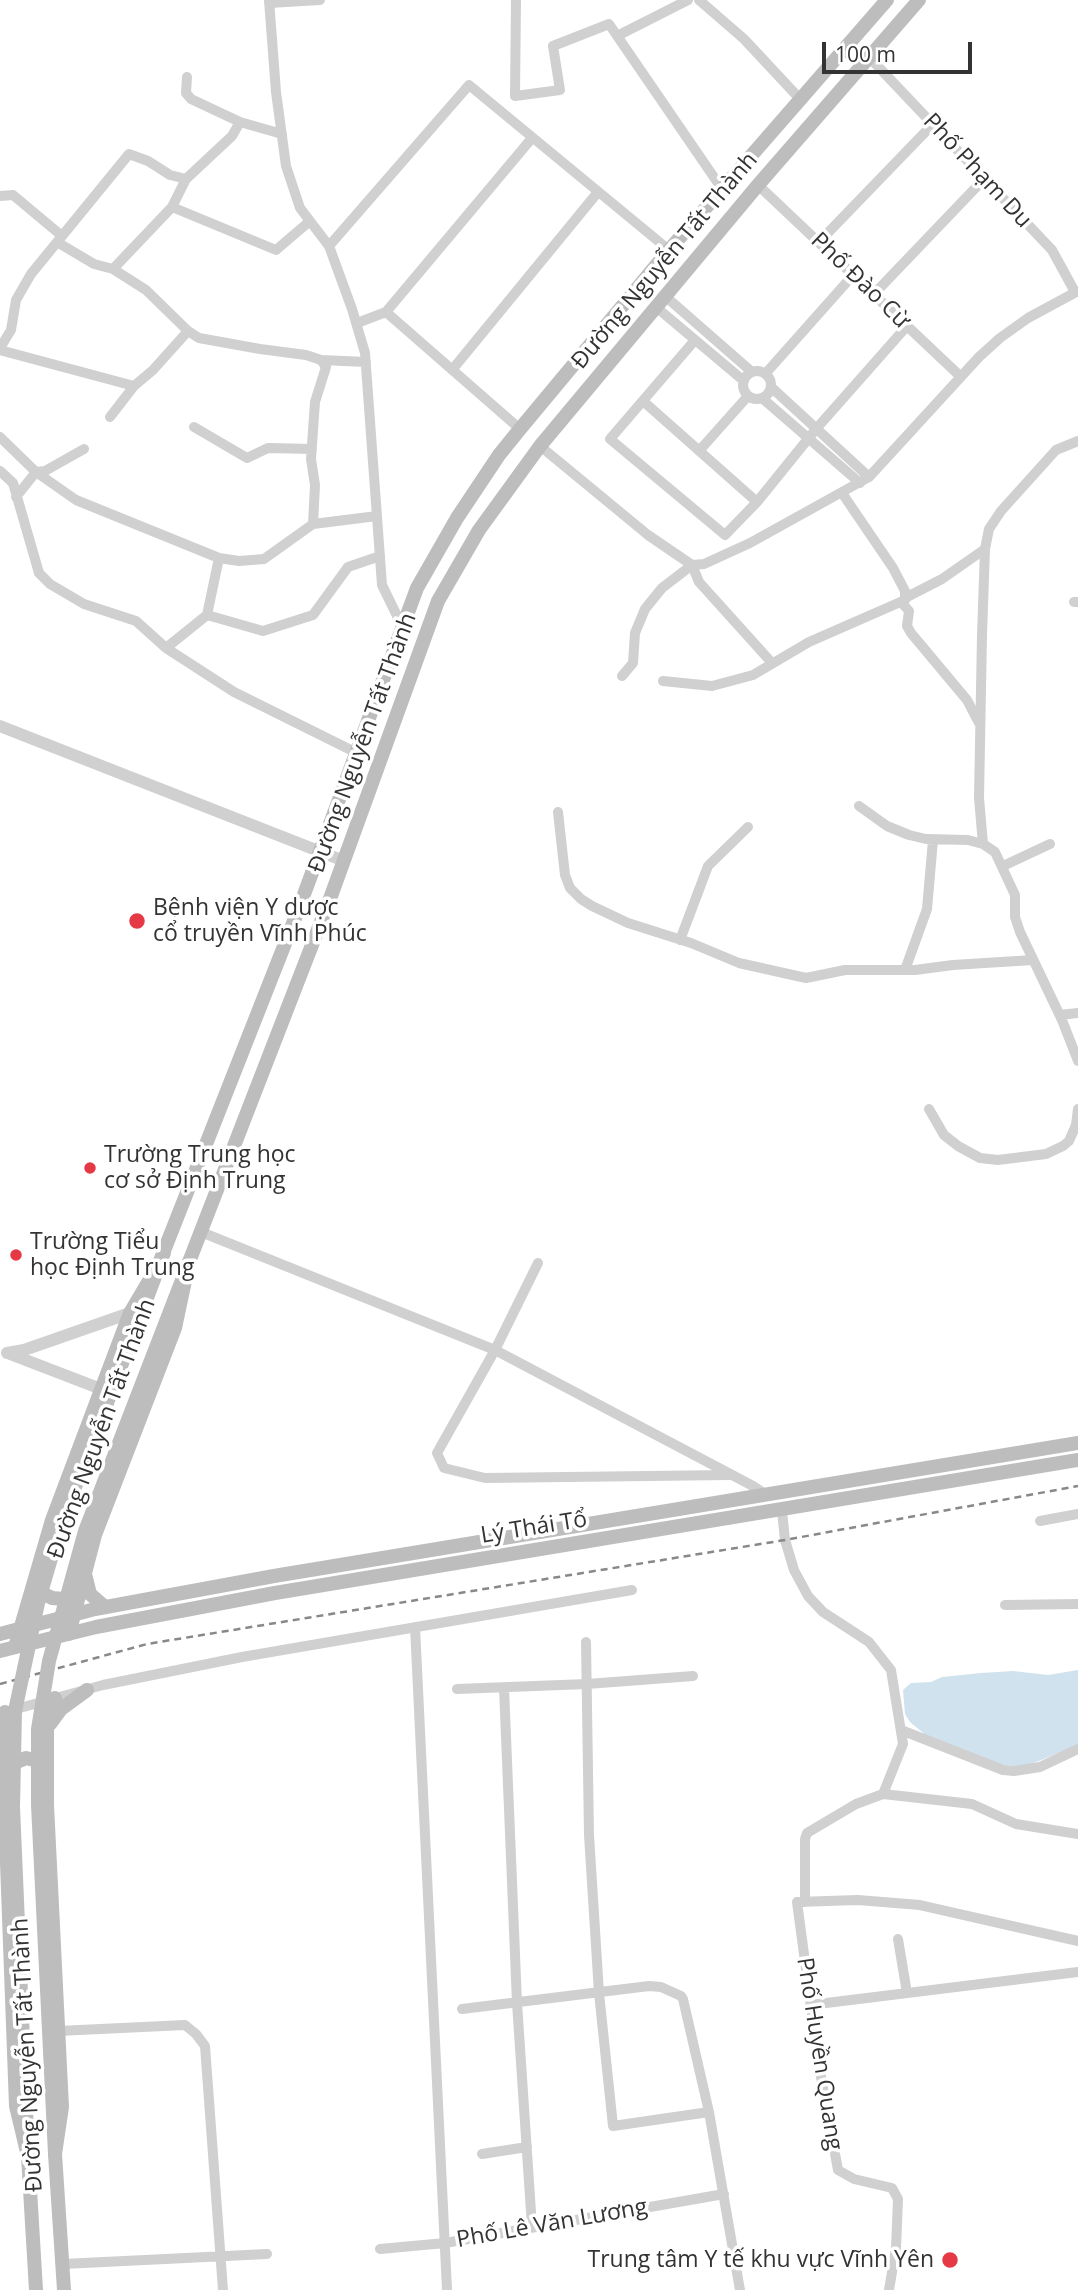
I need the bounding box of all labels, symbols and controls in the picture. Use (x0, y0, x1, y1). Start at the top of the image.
scale bar (826, 28, 976, 72)
text: 100 m (835, 40, 896, 68)
street label: Phố Phạm Du (917, 108, 1037, 234)
street label: Đường Nguyễn Tất Thành (566, 147, 764, 375)
street label: Phố Đào Cừ (805, 227, 915, 335)
street label: Đường Nguyễn Tất Thành (303, 609, 423, 877)
place label: Bệnh viện Y dược cổ truyền Vĩnh Phúc (153, 894, 367, 948)
marker: Bệnh viện Y dược cổ truyền Vĩnh Phúc (127, 911, 147, 931)
place label: Trường Trung học cơ sở Định Trung (104, 1141, 296, 1195)
marker: Trường Trung học cơ sở Định Trung (82, 1160, 98, 1176)
place label: Trường Tiểu học Định Trung (30, 1228, 194, 1282)
marker: Trường Tiểu học Định Trung (8, 1247, 24, 1263)
street label: Đường Nguyễn Tất Thành (42, 1295, 162, 1563)
street label: Lý Thái Tổ (479, 1506, 589, 1550)
street label: Đường Nguyễn Tất Thành (7, 1917, 49, 2193)
street label: Phố Huyền Quang (790, 1956, 848, 2152)
street label: Phố Lê Văn Lương (455, 2194, 649, 2254)
place label: Trung tâm Y tế khu vực Vĩnh Yên (588, 2246, 934, 2274)
marker: Trung tâm Y tế khu vực Vĩnh Yên (940, 2250, 960, 2270)

